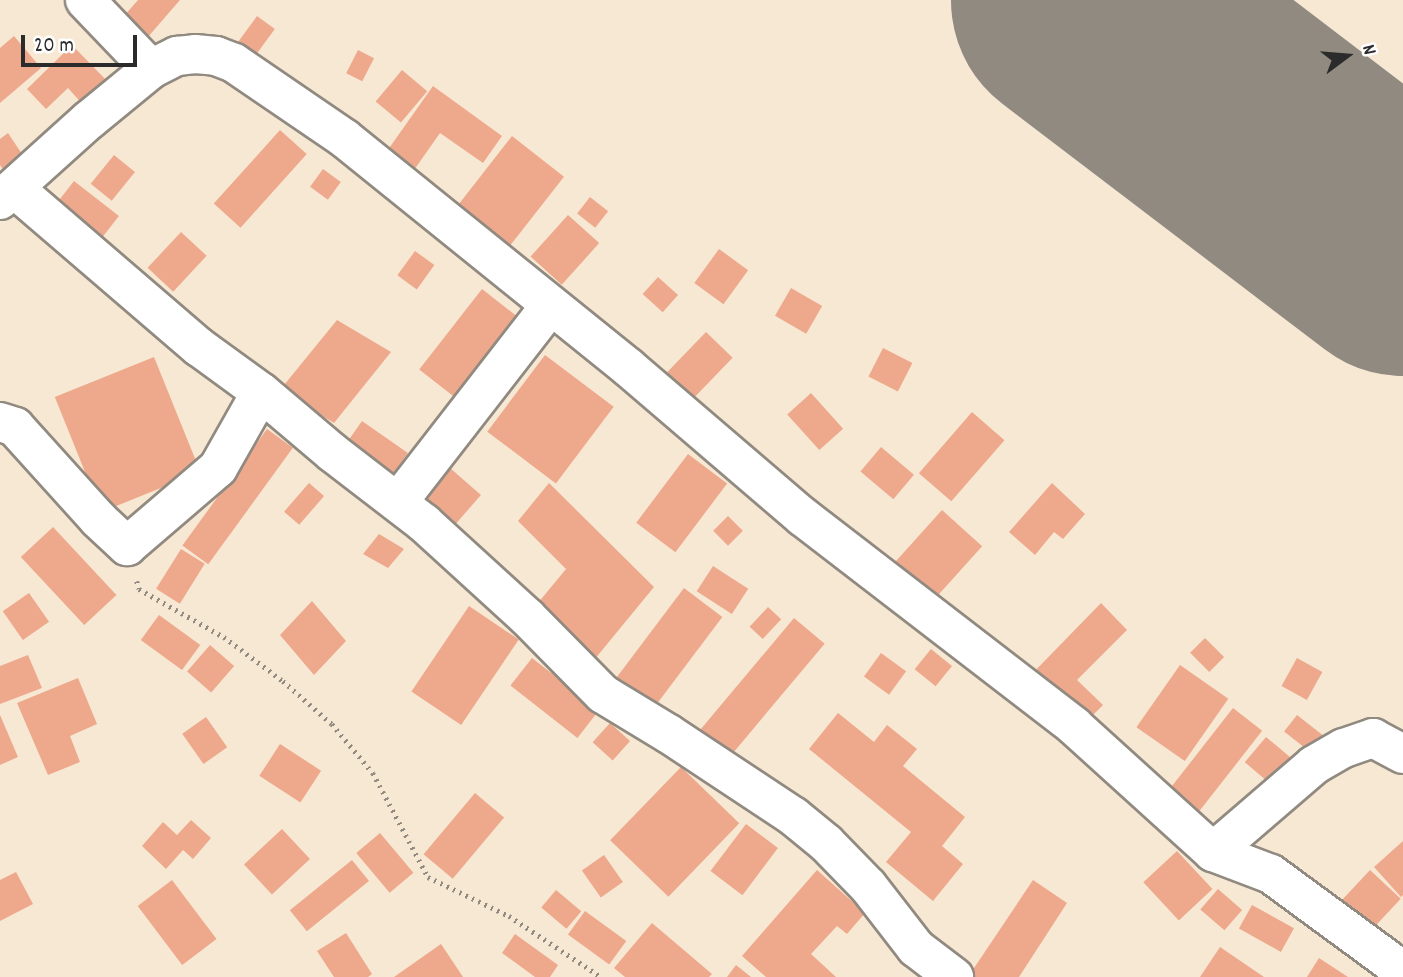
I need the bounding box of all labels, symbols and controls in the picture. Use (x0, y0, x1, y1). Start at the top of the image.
scale bar (24, 21, 140, 65)
north arrow (1312, 21, 1382, 91)
text: 20 m (34, 32, 74, 62)
text: N (1353, 42, 1382, 58)

